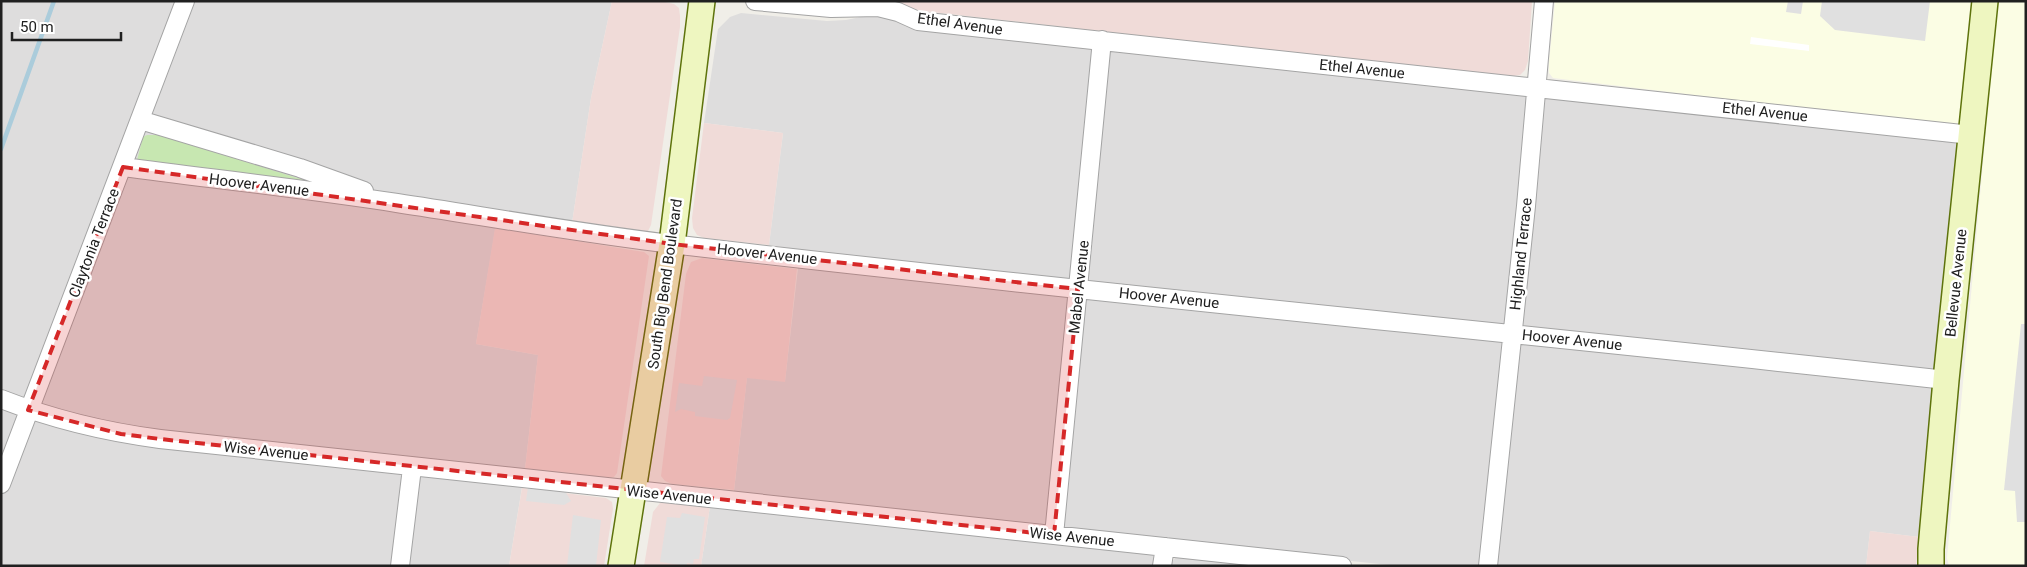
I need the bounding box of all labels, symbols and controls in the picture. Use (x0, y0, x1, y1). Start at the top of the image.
street label: Ethel Avenue (916, 9, 1004, 39)
scale bar (12, 10, 121, 42)
text: 50 m (20, 18, 54, 36)
street label: Ethel Avenue (1318, 56, 1406, 82)
street label: Ethel Avenue (1721, 99, 1809, 125)
street label: Hoover Avenue (208, 170, 310, 200)
street label: Claytonia Terrace (65, 186, 123, 300)
street label: Highland Terrace (1506, 197, 1536, 311)
street label: South Big Bend Boulevard (644, 198, 686, 370)
street label: Bellevue Avenue (1941, 228, 1971, 338)
street label: Mabel Avenue (1065, 239, 1093, 335)
street label: Hoover Avenue (716, 240, 818, 268)
street label: Hoover Avenue (1118, 284, 1220, 312)
street label: Hoover Avenue (1521, 326, 1623, 354)
street label: Wise Avenue (223, 438, 309, 464)
street label: Wise Avenue (626, 482, 712, 508)
street label: Wise Avenue (1029, 524, 1115, 550)

